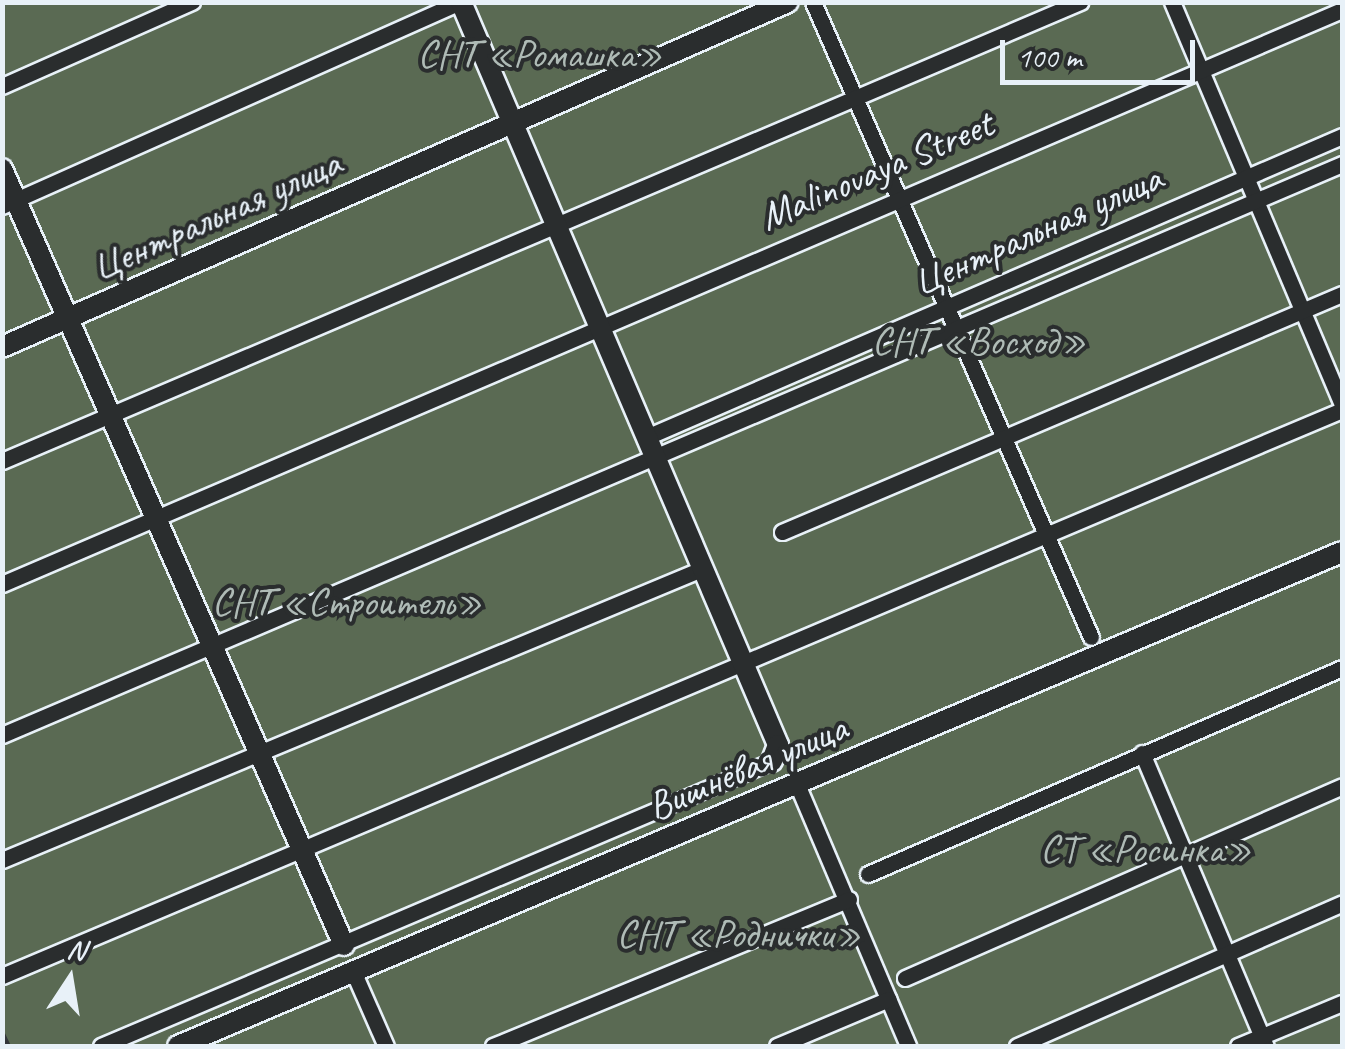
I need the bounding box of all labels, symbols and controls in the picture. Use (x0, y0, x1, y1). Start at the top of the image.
scale bar (1005, 20, 1200, 82)
park label: СНТ «Ромашка» (417, 30, 663, 78)
text: 100 m (1017, 38, 1082, 76)
street label: Malinovaya Street (752, 99, 1000, 241)
street label: Центральная улица (83, 138, 349, 292)
street label: Центральная улица (904, 153, 1170, 307)
park label: СНТ «Восход» (872, 317, 1086, 365)
park label: СНТ «Строитель» (212, 578, 482, 626)
street label: Вишнёвая улица (638, 703, 856, 831)
park label: СТ «Росинка» (1040, 825, 1252, 873)
park label: СНТ «Роднички» (617, 910, 861, 958)
north arrow (20, 929, 120, 1029)
text: N (64, 930, 88, 968)

